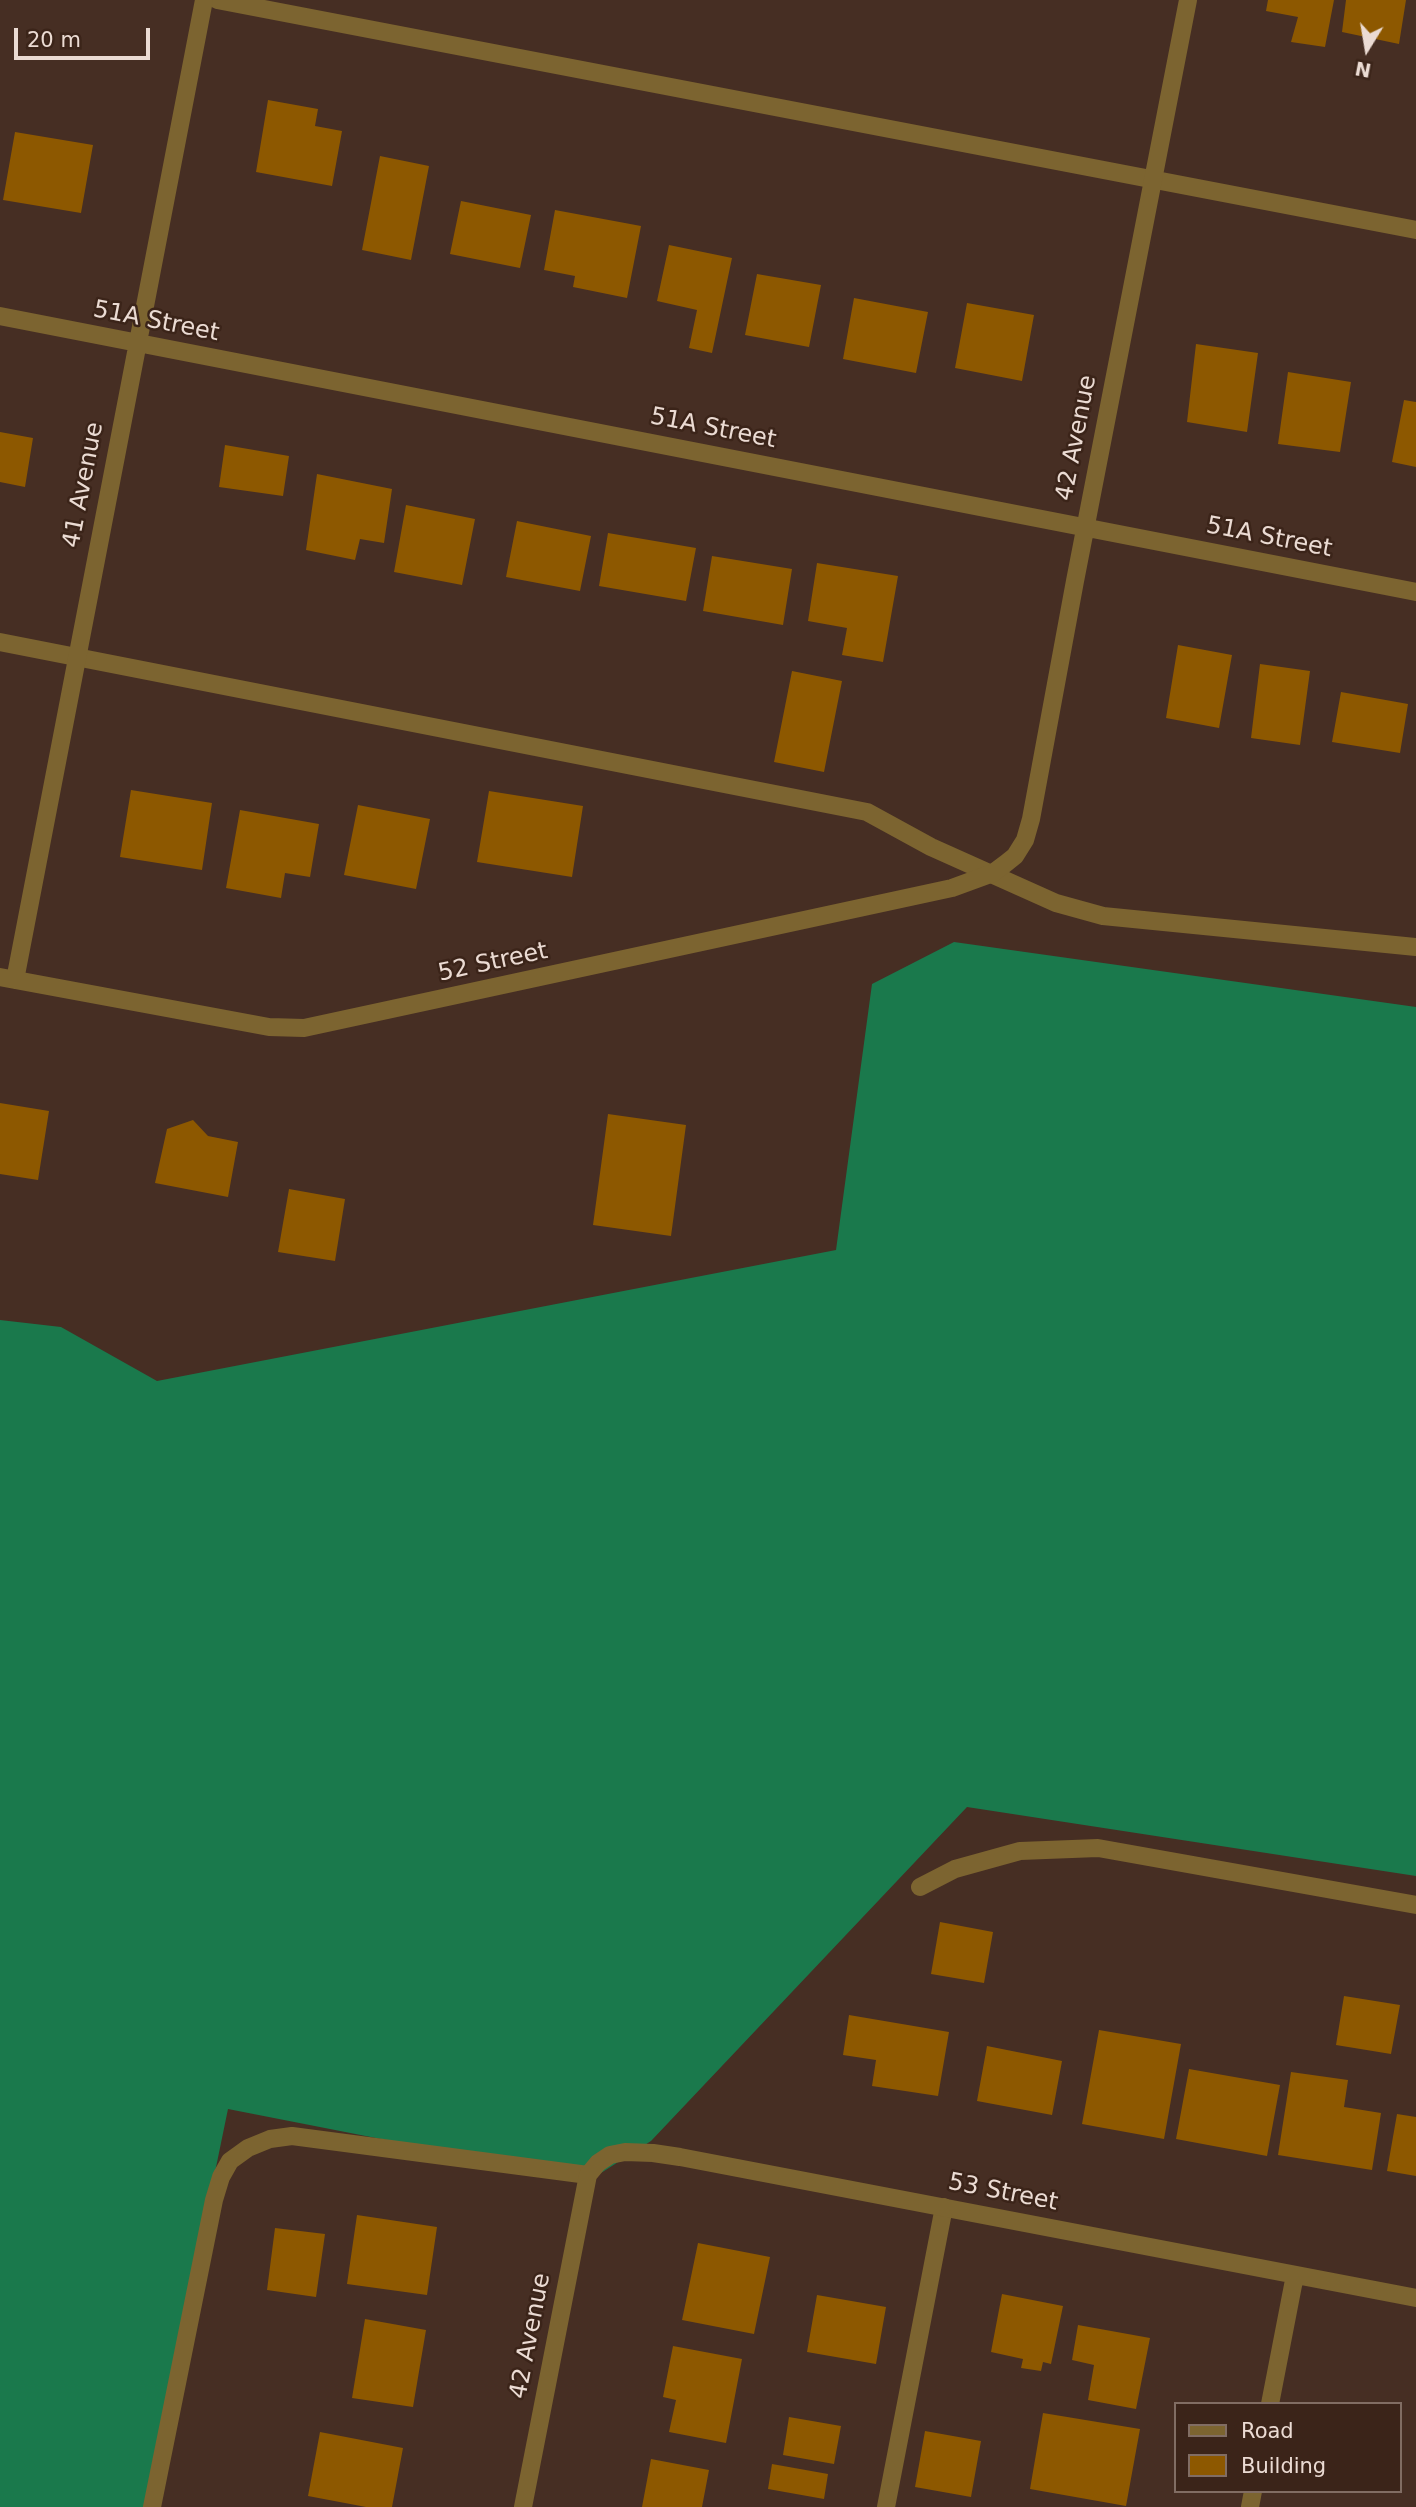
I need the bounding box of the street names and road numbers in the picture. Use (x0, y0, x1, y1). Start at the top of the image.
street label: 51A Street (91, 296, 221, 348)
street label: 42 Avenue (1051, 373, 1103, 503)
street label: 51A Street (648, 403, 778, 455)
street label: 41 Avenue (58, 420, 110, 550)
street label: 51A Street (1204, 512, 1334, 564)
street label: 52 Street (436, 937, 550, 989)
street label: 53 Street (946, 2168, 1060, 2218)
street label: 42 Avenue (505, 2271, 557, 2401)

